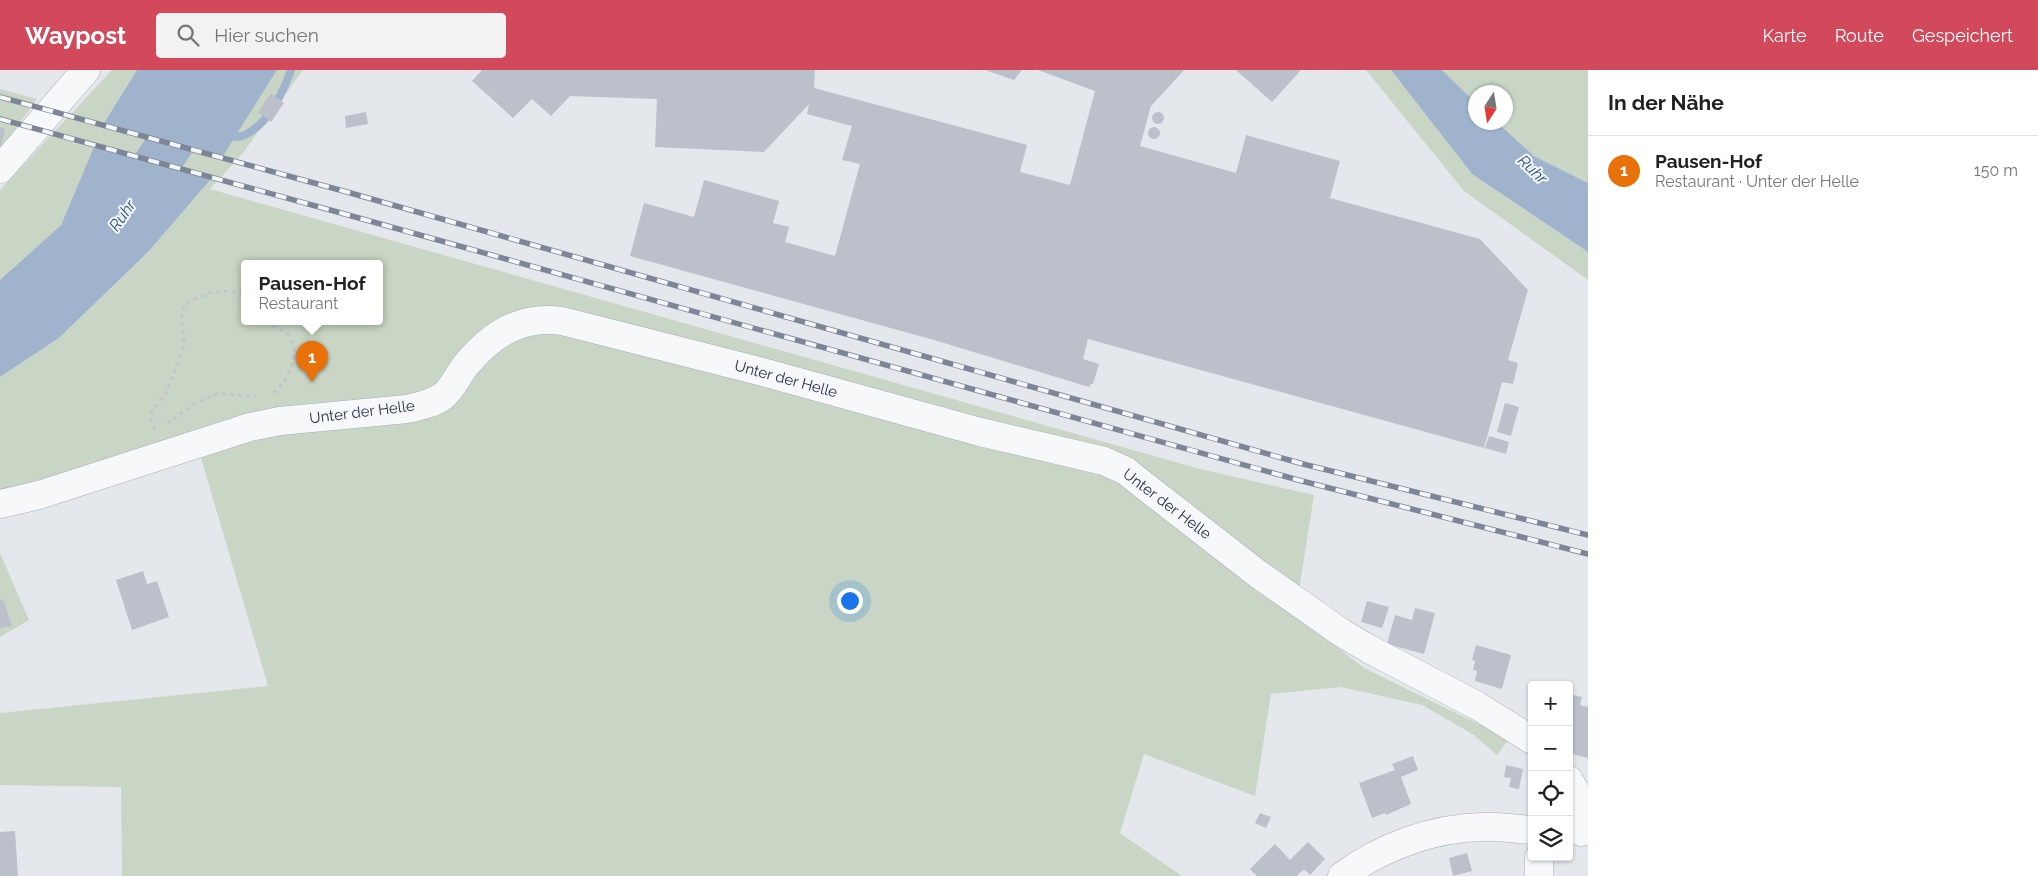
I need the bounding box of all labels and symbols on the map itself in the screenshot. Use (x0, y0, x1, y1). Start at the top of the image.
north arrow (1468, 85, 1513, 130)
water label: Ruhr (1514, 151, 1552, 188)
water label: Ruhr (105, 196, 140, 234)
pin: 1 (296, 341, 328, 382)
street label: Unter der Helle (732, 357, 840, 401)
street label: Unter der Helle (308, 397, 416, 427)
street label: Unter der Helle (1119, 465, 1215, 543)
your location (837, 588, 863, 614)

